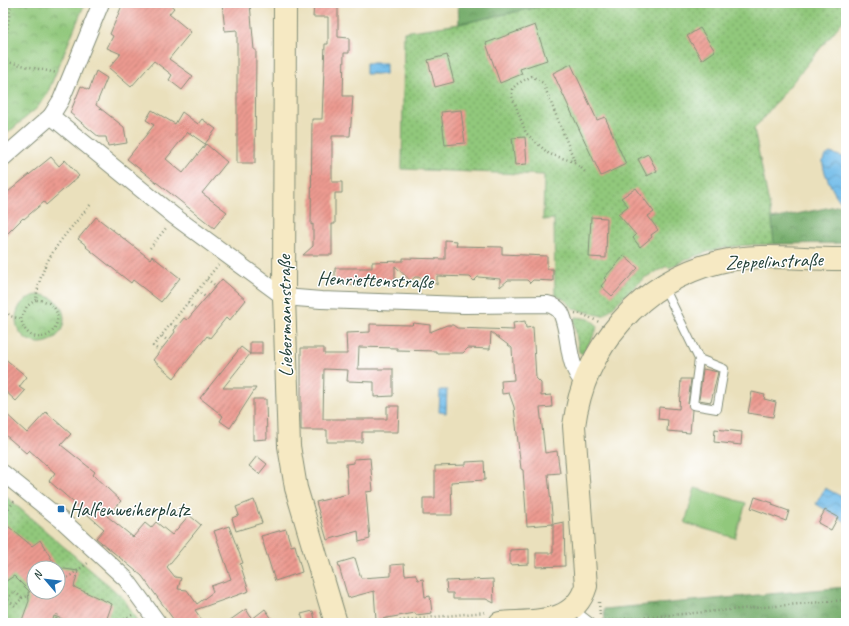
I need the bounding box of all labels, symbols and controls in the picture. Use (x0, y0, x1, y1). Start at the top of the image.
street label: Zeppelinstraße (725, 247, 825, 275)
street label: Liebermannstraße (271, 253, 299, 377)
street label: Henriettenstraße (317, 265, 435, 295)
place label: Halfenweiherplatz (69, 497, 192, 522)
marker: Halfenweiherplatz (56, 504, 66, 514)
north arrow (26, 560, 66, 600)
text: N (29, 567, 46, 582)

